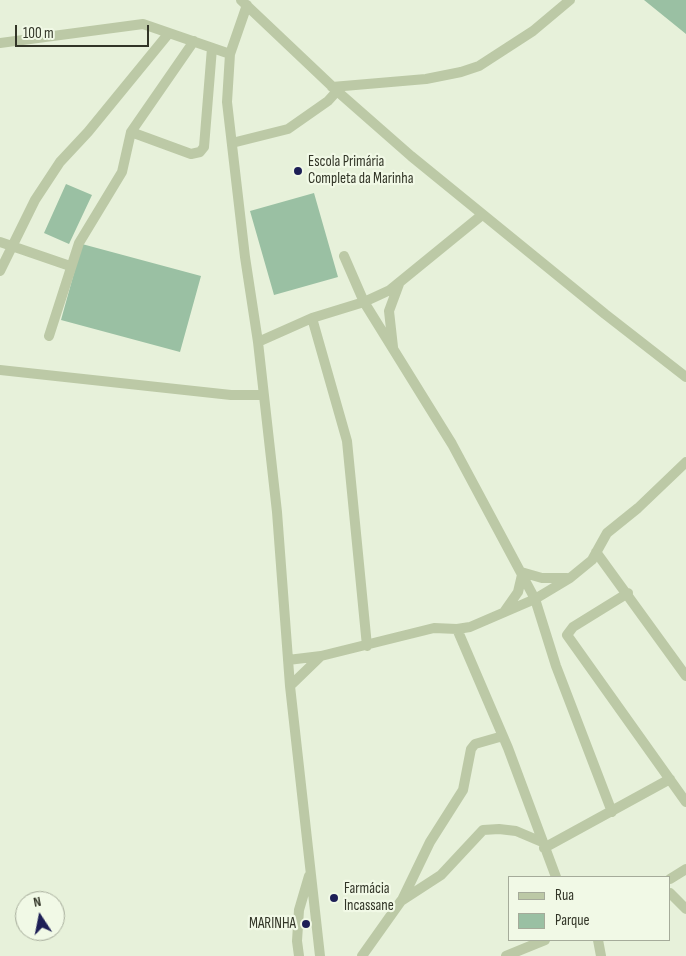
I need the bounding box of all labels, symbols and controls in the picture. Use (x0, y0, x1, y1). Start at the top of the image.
scale bar (18, 15, 151, 47)
text: 100 m (23, 24, 54, 43)
place label: Escola Primária Completa da Marinha (308, 153, 413, 188)
marker: Escola Primária Completa da Marinha (292, 165, 304, 177)
legend (508, 876, 671, 941)
place label: Farmácia Incassane (344, 880, 394, 915)
text: Rua (555, 886, 574, 905)
north arrow (15, 891, 65, 941)
marker: Farmácia Incassane (328, 892, 340, 904)
text: N (32, 893, 43, 911)
text: Parque (555, 911, 590, 930)
place label: MARINHA (249, 915, 296, 933)
marker: MARINHA (300, 918, 312, 930)

